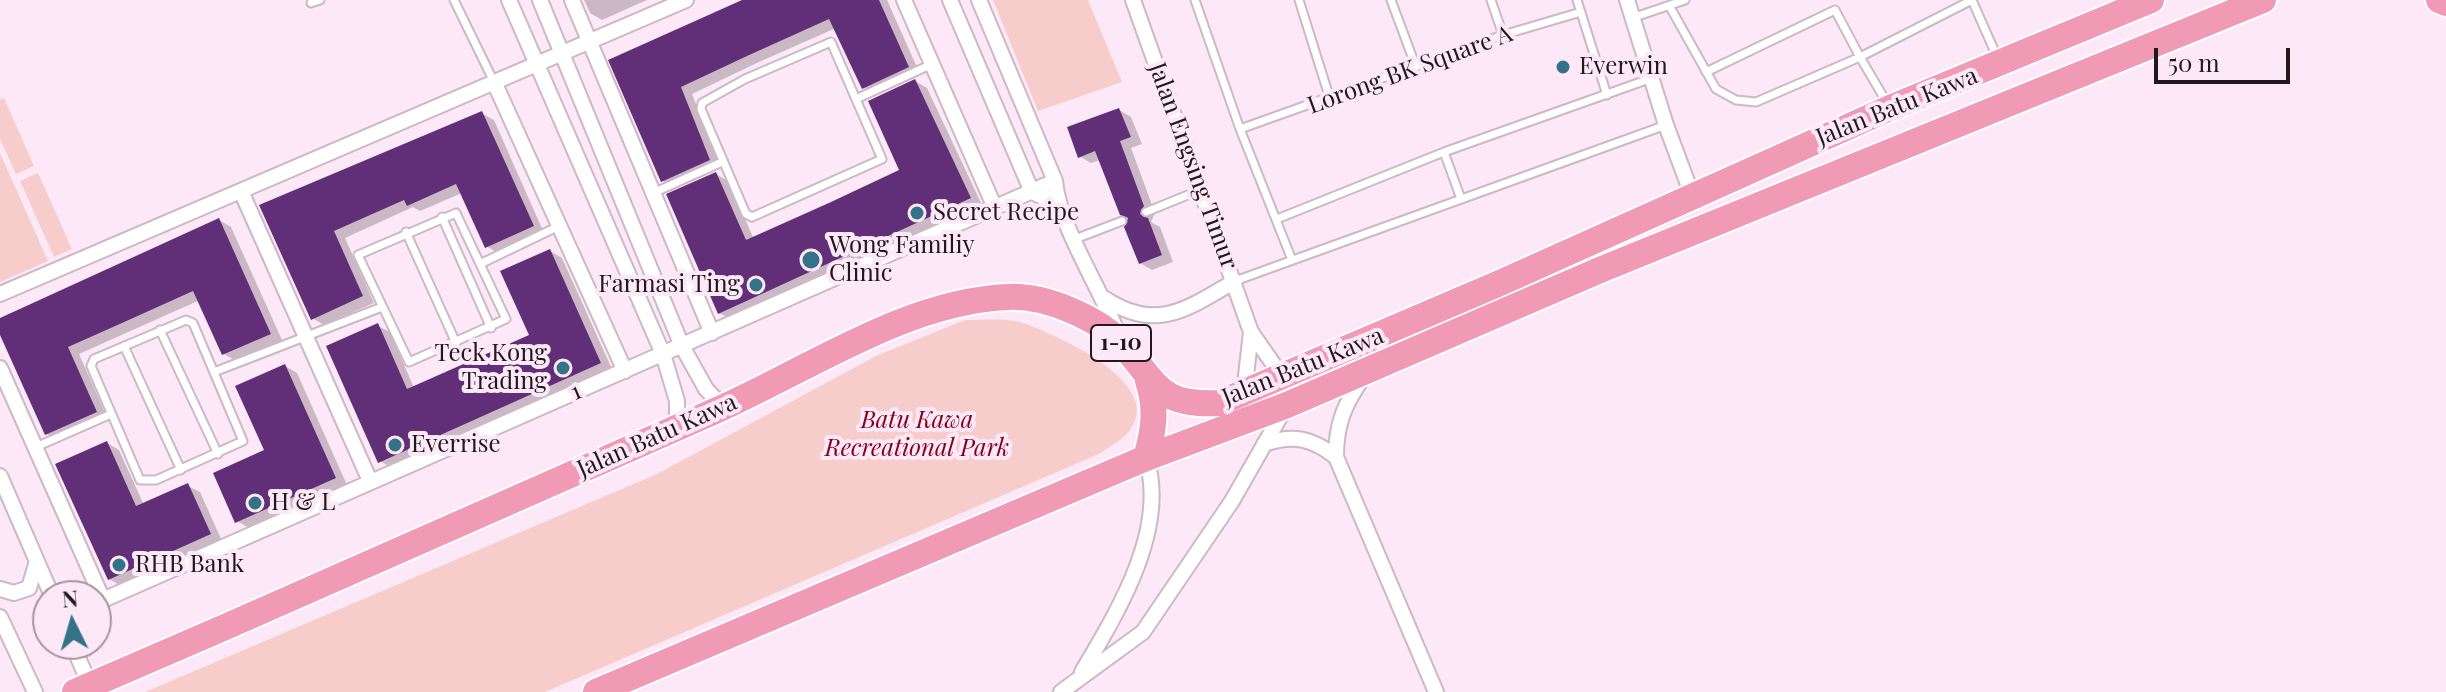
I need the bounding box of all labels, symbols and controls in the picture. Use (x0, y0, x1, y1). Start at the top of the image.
street label: Lorong BK Square A (1304, 20, 1516, 120)
scale bar (2158, 32, 2294, 82)
text: 50 m (2168, 46, 2220, 78)
place label: Everwin (1579, 53, 1668, 81)
marker: Everwin (1554, 58, 1572, 76)
street label: Jalan Engsing Timur (1142, 59, 1244, 273)
street label: Jalan Batu Kawa (1812, 62, 1982, 152)
place label: Secret Recipe (933, 199, 1079, 227)
marker: Secret Recipe (908, 204, 926, 222)
place label: Wong Familiy Clinic (829, 232, 975, 288)
marker: Wong Familiy Clinic (800, 249, 822, 271)
place label: Farmasi Ting (598, 271, 740, 299)
marker: Farmasi Ting (747, 276, 765, 294)
street label: Jalan Batu Kawa (1218, 322, 1388, 412)
road number: 1-10 (1091, 325, 1151, 361)
place label: Teck Kong Trading (435, 340, 547, 396)
marker: Teck Kong Trading (554, 359, 572, 377)
street label: 1 (566, 377, 586, 407)
street label: Jalan Batu Kawa (573, 388, 741, 484)
park label: Batu Kawa Recreational Park (825, 407, 1009, 463)
place label: Everrise (411, 431, 501, 459)
marker: Everrise (386, 436, 404, 454)
place label: H & L (271, 489, 335, 517)
marker: H & L (246, 494, 264, 512)
place label: RHB Bank (135, 551, 244, 579)
marker: RHB Bank (110, 556, 128, 574)
north arrow (32, 580, 112, 660)
text: N (61, 582, 79, 614)

